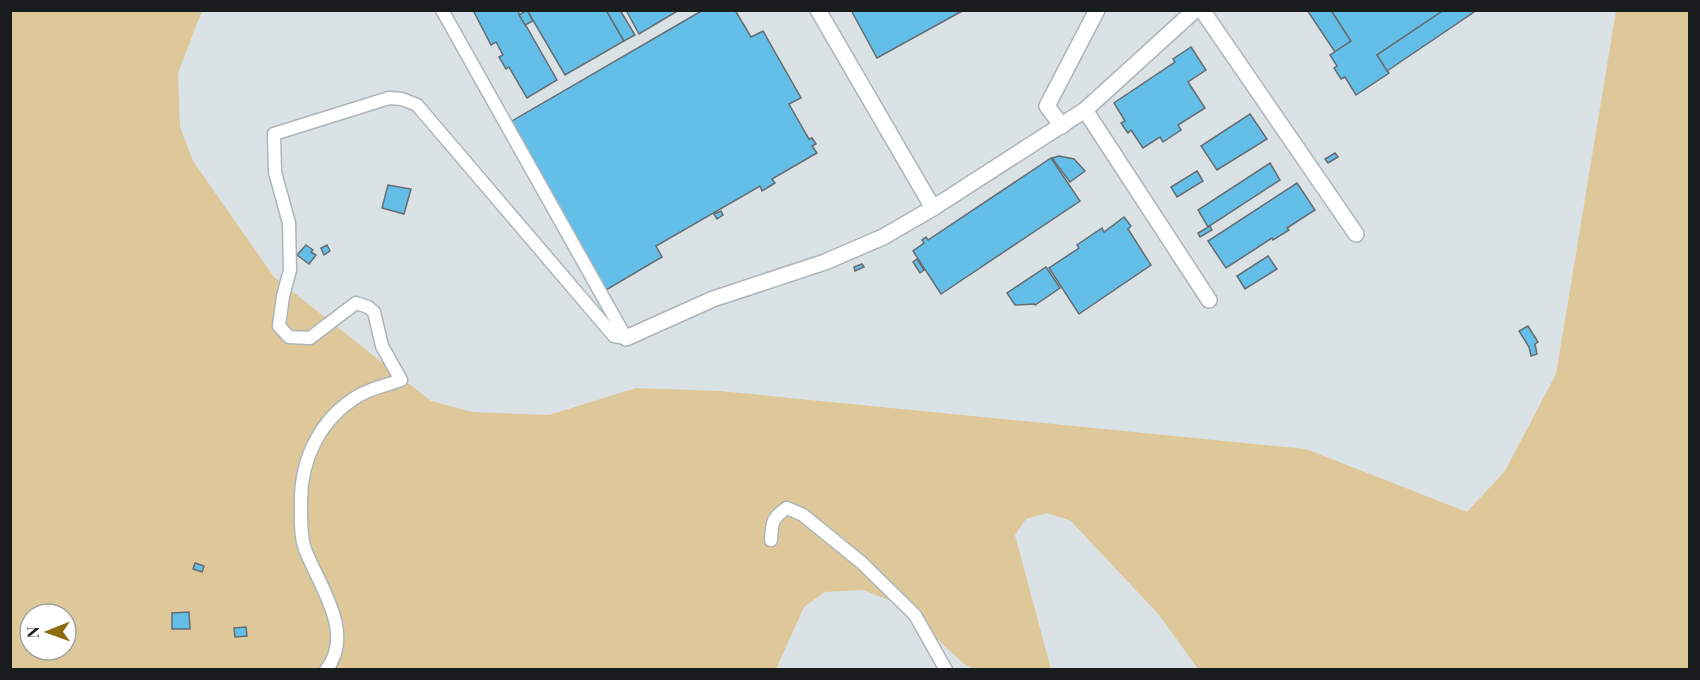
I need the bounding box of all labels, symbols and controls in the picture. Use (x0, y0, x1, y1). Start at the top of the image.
north arrow (18, 602, 78, 662)
text: N (22, 626, 43, 638)

